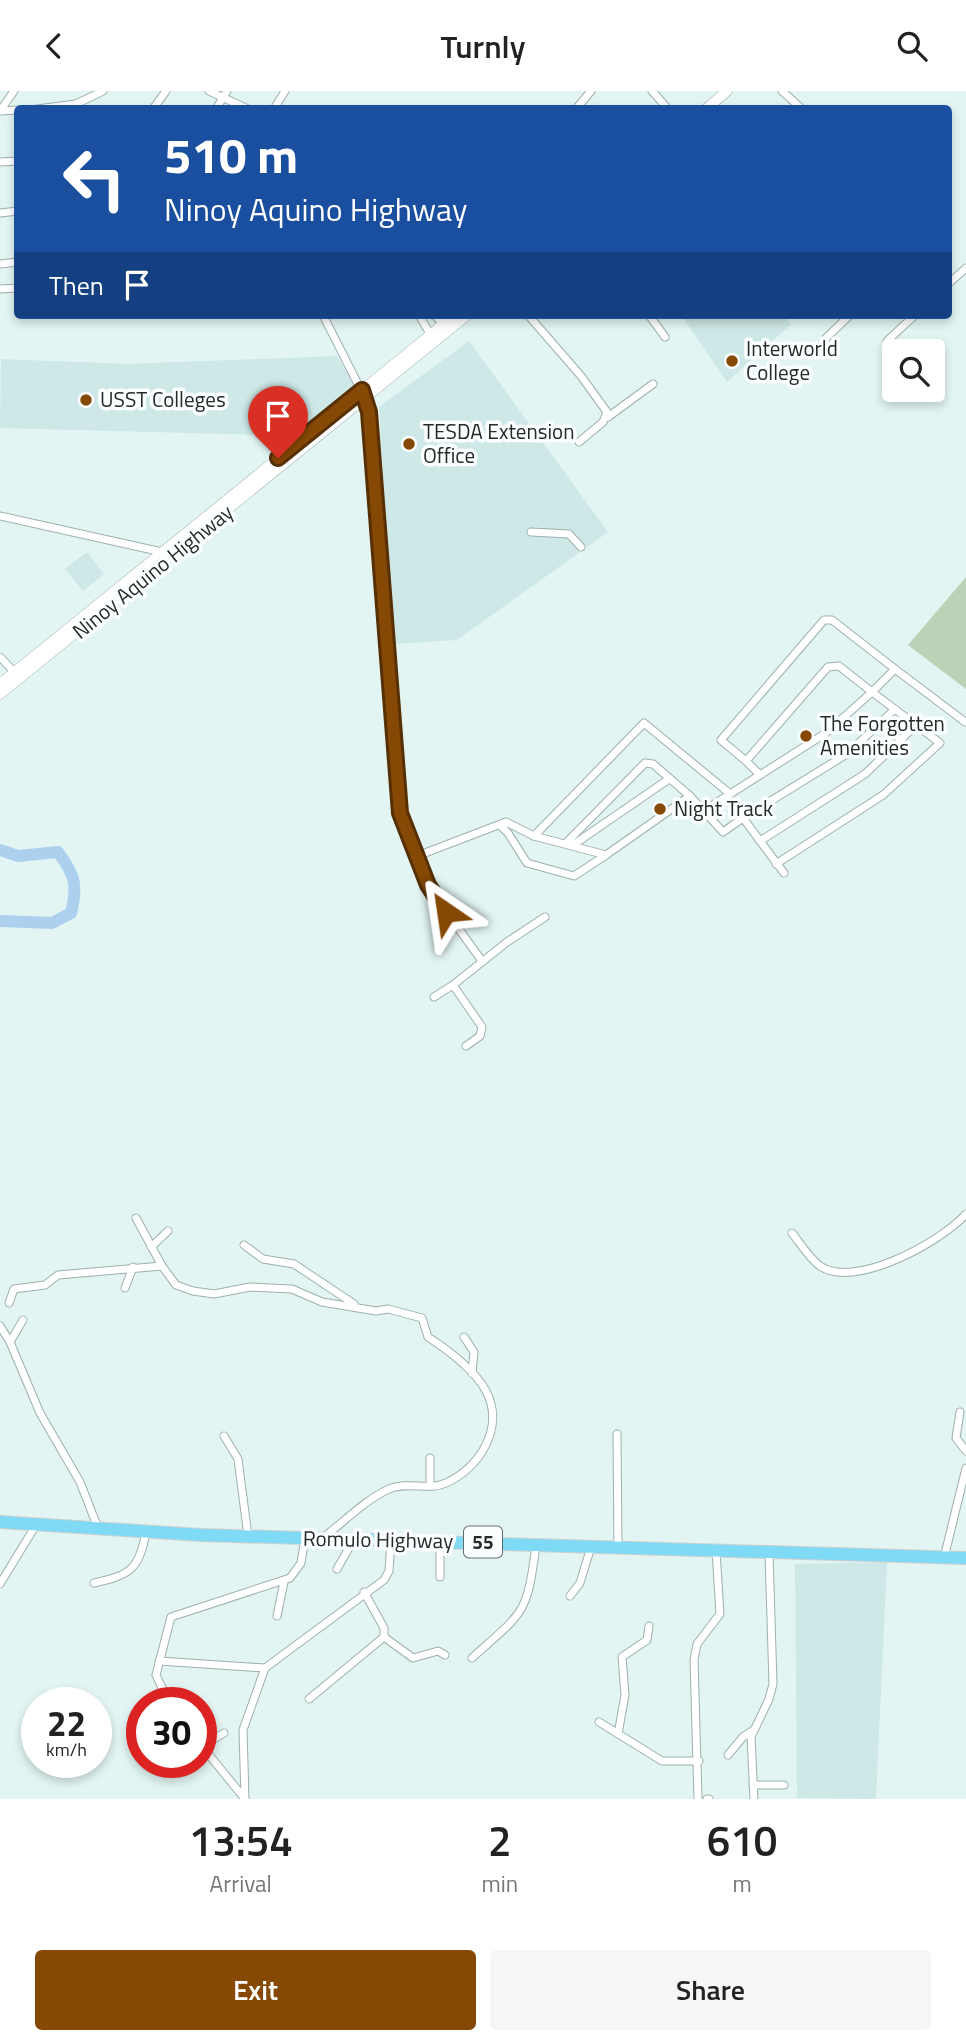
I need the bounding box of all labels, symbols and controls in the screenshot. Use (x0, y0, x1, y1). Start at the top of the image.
text: Turnly (441, 22, 525, 70)
icon: back (35, 27, 73, 65)
icon: search (893, 27, 931, 65)
text: 510 m (164, 117, 298, 192)
icon: left (49, 133, 140, 224)
text: Ninoy Aquino Highway (164, 185, 467, 233)
text: Then (49, 266, 104, 305)
icon: arrive (118, 266, 156, 304)
place label: Interworld College (746, 332, 838, 388)
map controls (882, 339, 945, 402)
button: search (882, 339, 945, 402)
marker: Interworld College (724, 353, 740, 369)
place label: USST Colleges (100, 383, 226, 415)
pin (248, 386, 308, 458)
marker: USST Colleges (78, 392, 94, 408)
icon: arrive (259, 397, 297, 435)
place label: TESDA Extension Office (423, 415, 574, 471)
marker: TESDA Extension Office (401, 436, 417, 452)
street label: Ninoy Aquino Highway (65, 496, 240, 646)
place label: The Forgotten Amenities (820, 707, 945, 763)
marker: The Forgotten Amenities (798, 728, 814, 744)
place label: Night Track (674, 792, 773, 824)
marker: Night Track (652, 801, 668, 817)
position arrow (409, 875, 483, 949)
street label: Romulo Highway (303, 1522, 453, 1556)
road number: 55 (464, 1527, 502, 1557)
speed limit sign: 30 (126, 1687, 217, 1778)
text: 22 (47, 1696, 86, 1750)
text: km/h (46, 1736, 87, 1763)
text: 13:54 (189, 1808, 293, 1872)
text: 2 (488, 1808, 512, 1872)
text: 610 (707, 1808, 777, 1872)
text: Arrival (210, 1866, 272, 1901)
text: min (481, 1866, 518, 1901)
text: m (732, 1866, 752, 1901)
button: Exit (35, 1950, 476, 2030)
button: Share (490, 1950, 931, 2030)

